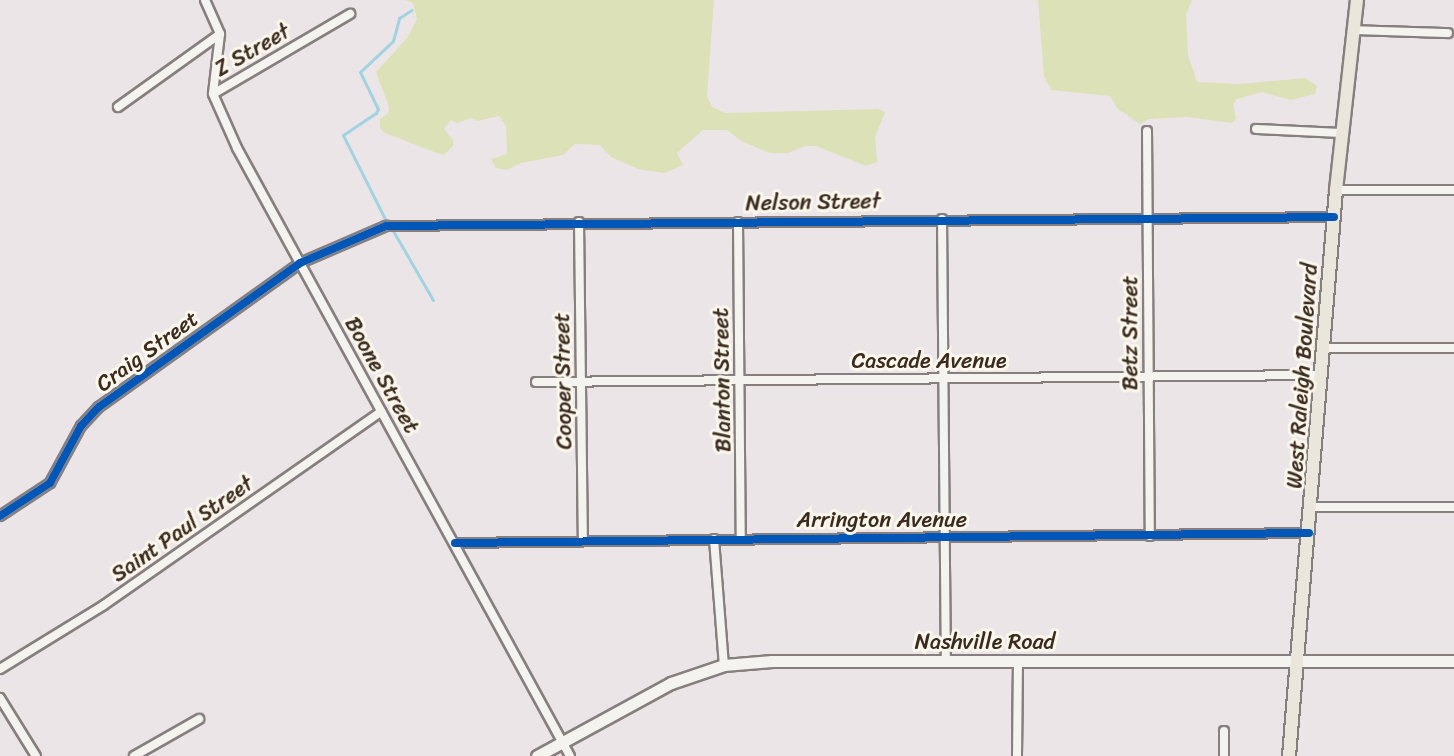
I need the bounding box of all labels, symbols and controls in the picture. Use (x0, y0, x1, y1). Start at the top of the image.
street label: Z Street (210, 18, 294, 82)
street label: Nelson Street (745, 188, 881, 216)
street label: West Raleigh Boulevard (1281, 262, 1323, 490)
street label: Betz Street (1117, 276, 1143, 390)
street label: Craig Street (90, 305, 204, 397)
street label: Blanton Street (708, 307, 736, 453)
street label: Boone Street (339, 312, 425, 438)
street label: Cooper Street (549, 312, 577, 450)
street label: Cascade Avenue (851, 348, 1007, 374)
street label: Saint Paul Street (105, 469, 259, 589)
street label: Arrington Avenue (797, 507, 967, 533)
street label: Nashville Road (915, 629, 1055, 655)

